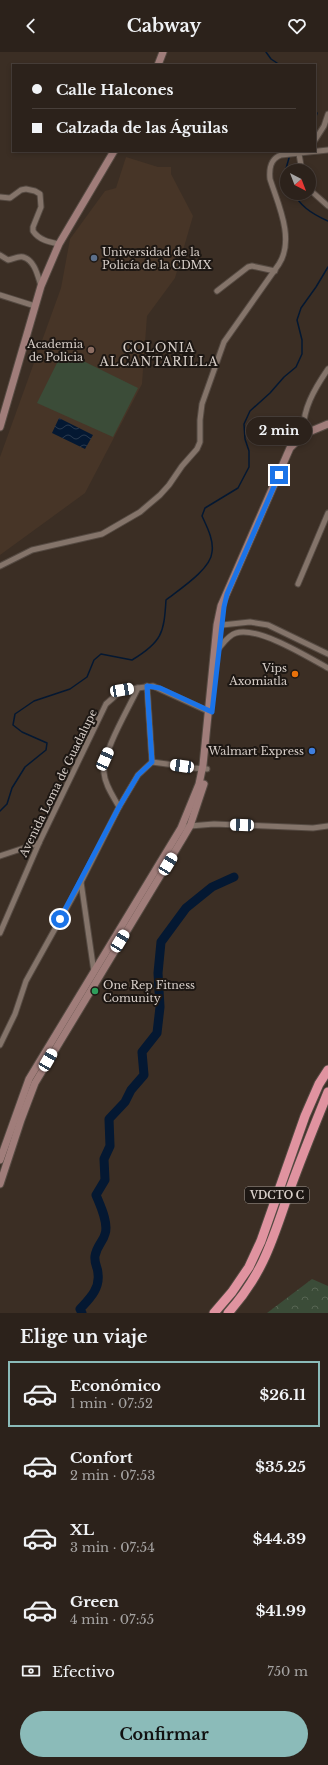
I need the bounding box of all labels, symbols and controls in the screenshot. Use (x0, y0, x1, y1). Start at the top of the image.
icon: back (20, 15, 42, 37)
text: Cabway (127, 15, 201, 37)
icon: heart (286, 15, 308, 37)
text: Calle Halcones (56, 80, 174, 99)
text: Calzada de las Águilas (56, 118, 228, 137)
north arrow (280, 164, 316, 200)
map controls (280, 164, 316, 200)
place label: Universidad de la Policía de la CDMX (102, 245, 213, 272)
marker: Universidad de la Policía de la CDMX (89, 253, 99, 263)
place label: Academia de Policia (26, 337, 84, 364)
district label: COLONIA ALCANTARILLA (99, 340, 218, 369)
marker: Academia de Policia (86, 345, 96, 355)
callout: 2 min (246, 417, 312, 445)
text: 2 min (259, 422, 299, 439)
route end (270, 466, 288, 484)
place label: Vips Axomiatla (228, 661, 288, 688)
marker: Vips Axomiatla (290, 669, 300, 679)
car (109, 682, 135, 698)
street label: Avenida Loma de Guadalupe (16, 707, 100, 860)
place label: Walmart Express (207, 744, 304, 758)
car (95, 746, 115, 772)
marker: Walmart Express (307, 746, 317, 756)
car (169, 758, 195, 774)
car (230, 819, 254, 831)
car (157, 851, 179, 877)
route start (51, 910, 69, 928)
car (109, 928, 131, 954)
place label: One Rep Fitness Comunity (103, 978, 195, 1005)
marker: One Rep Fitness Comunity (90, 986, 100, 996)
car (37, 1047, 59, 1073)
road number: VDCTO C (245, 1187, 309, 1203)
text: Elige un viaje (20, 1326, 147, 1348)
icon: car (22, 1376, 58, 1412)
text: Económico (70, 1376, 161, 1395)
text: $26.11 (259, 1385, 306, 1404)
text: 1 min · 07:52 (70, 1395, 153, 1412)
icon: car (22, 1448, 58, 1484)
text: Confort (70, 1448, 133, 1467)
text: $35.25 (255, 1457, 306, 1476)
text: 2 min · 07:53 (70, 1467, 155, 1484)
icon: car (22, 1520, 58, 1556)
text: XL (70, 1520, 94, 1539)
text: $44.39 (253, 1529, 306, 1548)
text: 3 min · 07:54 (70, 1539, 155, 1556)
icon: car (22, 1592, 58, 1628)
text: Green (70, 1592, 119, 1611)
text: $41.99 (256, 1601, 306, 1620)
text: 4 min · 07:55 (70, 1611, 154, 1628)
icon: cash (20, 1660, 42, 1682)
text: Efectivo (52, 1662, 115, 1681)
text: 750 m (267, 1663, 308, 1680)
button: Confirmar (20, 1711, 308, 1757)

